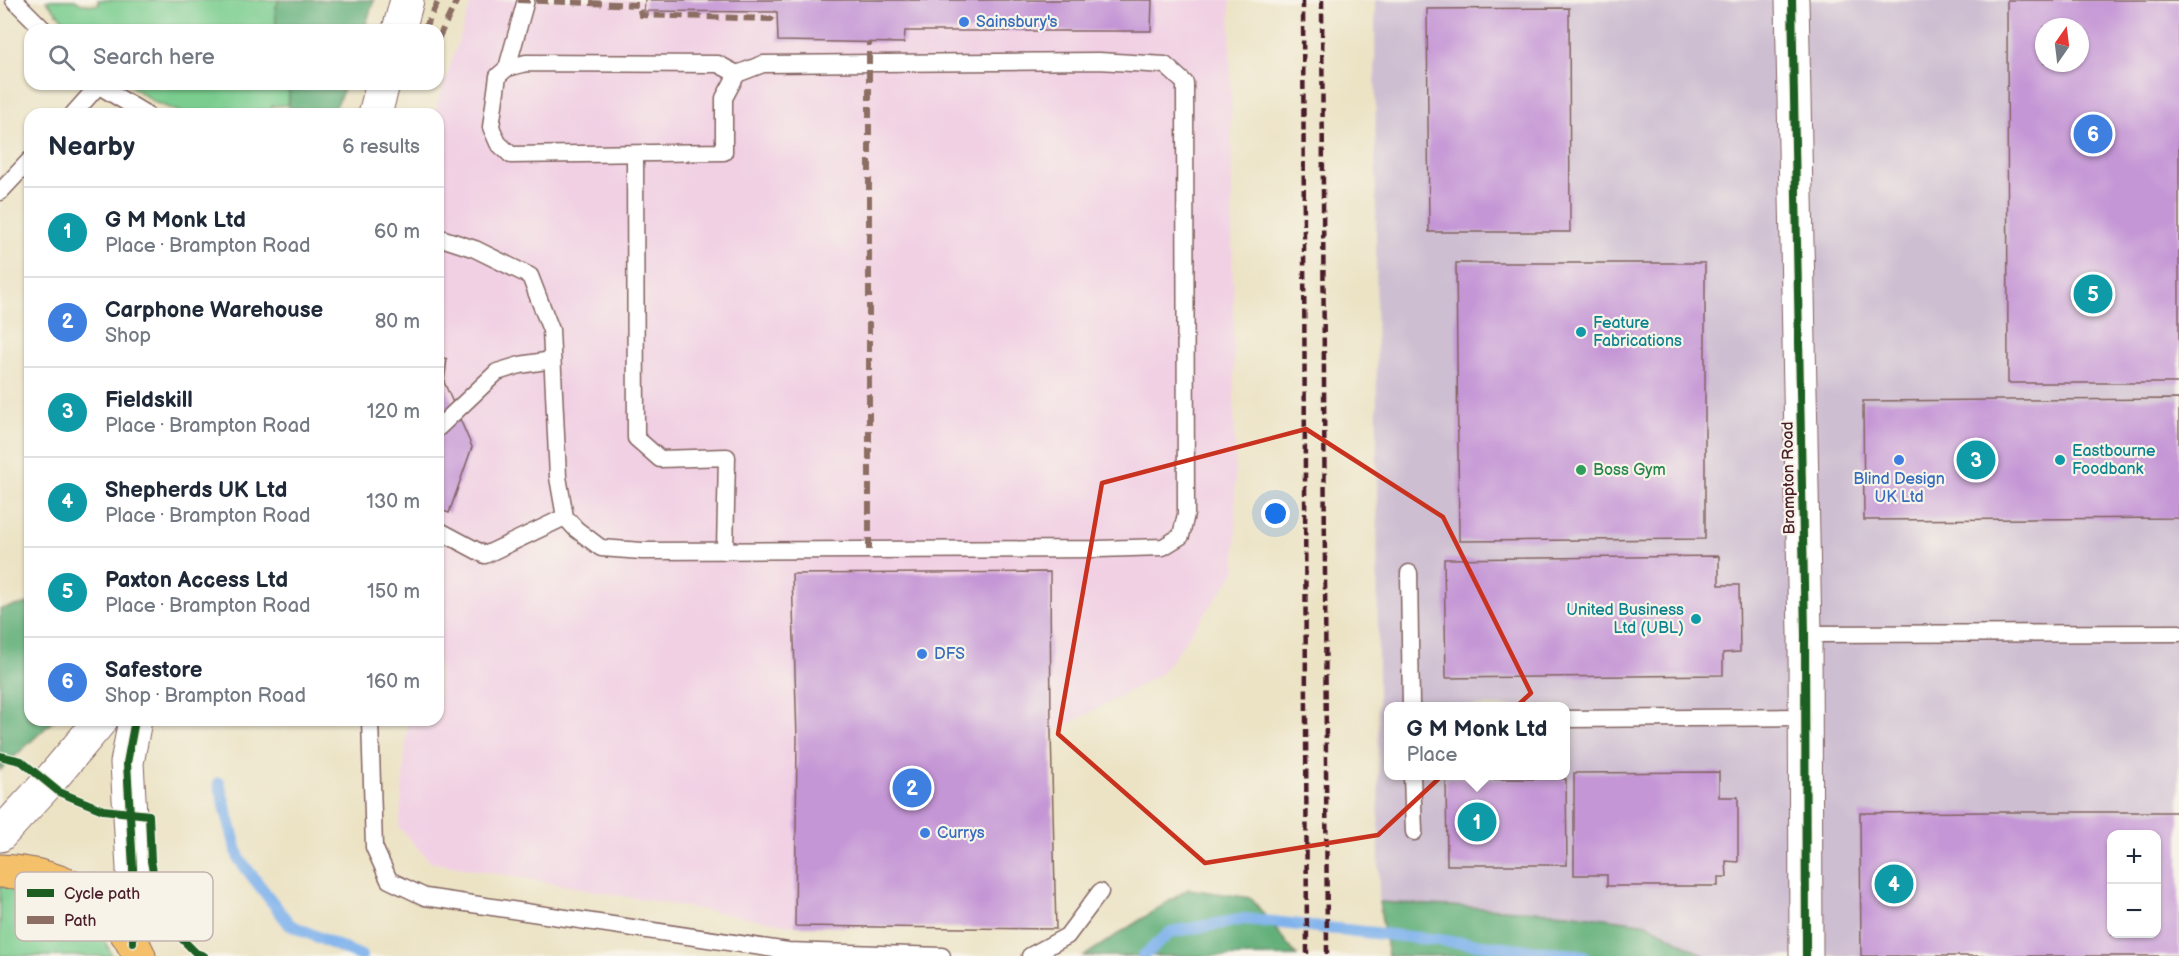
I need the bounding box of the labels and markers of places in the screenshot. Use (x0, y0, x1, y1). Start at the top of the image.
place label: Sainsbury's (976, 13, 1058, 32)
marker: Sainsbury's (957, 15, 971, 29)
pin: 6 (2074, 112, 2112, 156)
pin: 5 (2074, 272, 2112, 316)
place label: Feature Fabrications (1593, 314, 1682, 351)
marker: Feature Fabrications (1574, 325, 1588, 339)
pin: 3 (1956, 438, 1996, 482)
place label: Eastbourne Foodbank (2072, 442, 2156, 479)
marker: Blind Design UK Ltd (1892, 453, 1906, 467)
marker: Eastbourne Foodbank (2053, 453, 2067, 467)
place label: Boss Gym (1593, 461, 1666, 480)
marker: Boss Gym (1574, 463, 1588, 477)
place label: Blind Design UK Ltd (1853, 470, 1945, 507)
place label: United Business Ltd (UBL) (1566, 601, 1684, 638)
marker: United Business Ltd (UBL) (1689, 612, 1703, 626)
place label: DFS (934, 645, 965, 664)
marker: DFS (915, 647, 929, 661)
pin: 2 (892, 766, 932, 810)
pin: 1 (1458, 800, 1496, 844)
place label: Currys (937, 824, 985, 843)
marker: Currys (918, 826, 932, 840)
pin: 4 (1874, 862, 1914, 906)

